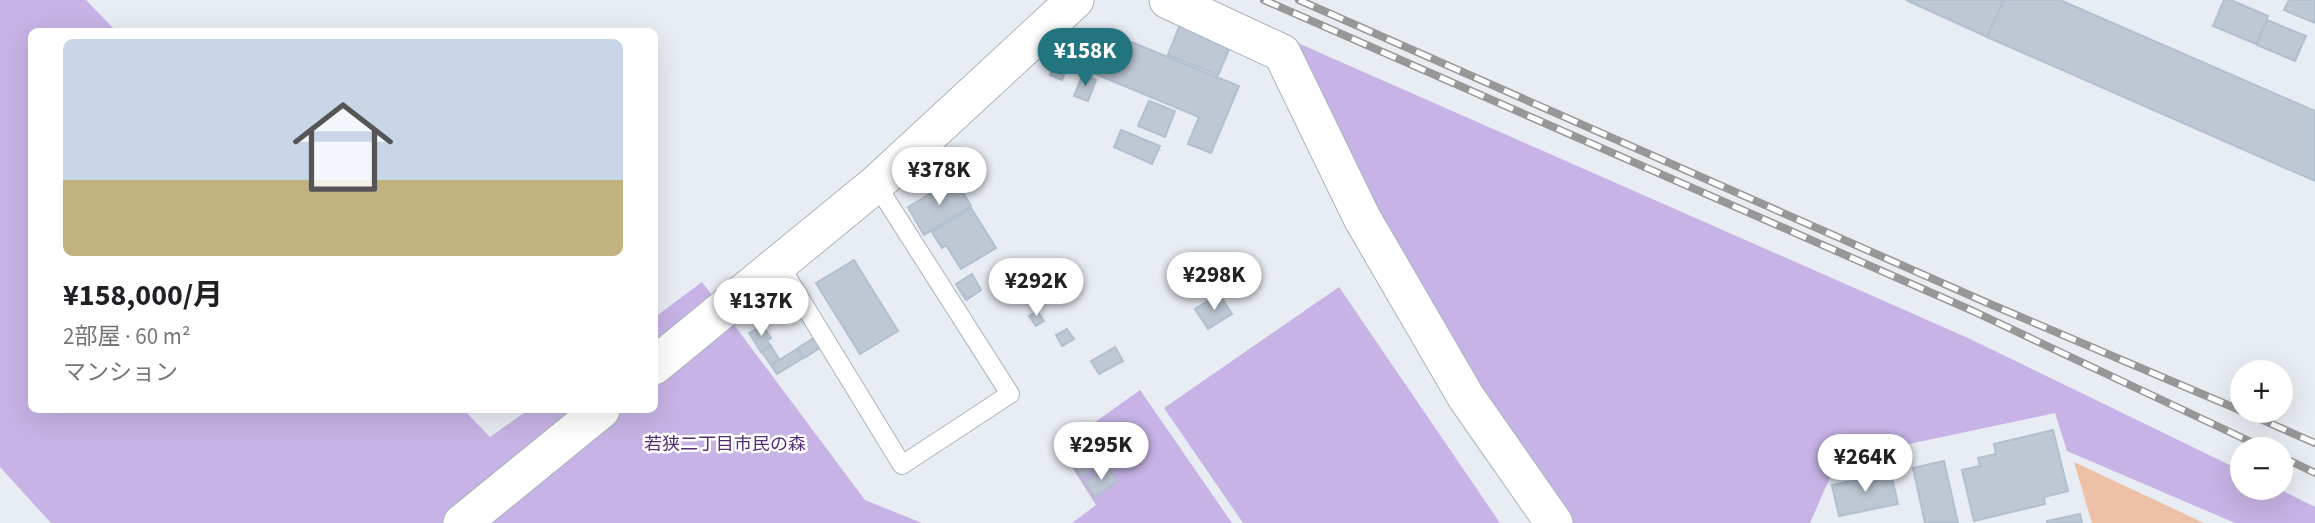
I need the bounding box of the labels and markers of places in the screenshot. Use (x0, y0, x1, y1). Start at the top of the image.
pin: ¥158K (1036, 28, 1134, 88)
pin: ¥378K (890, 148, 988, 207)
pin: ¥298K (1165, 252, 1263, 312)
pin: ¥292K (987, 258, 1085, 318)
pin: ¥137K (712, 278, 810, 338)
pin: ¥295K (1052, 422, 1150, 482)
pin: ¥264K (1816, 434, 1914, 494)

